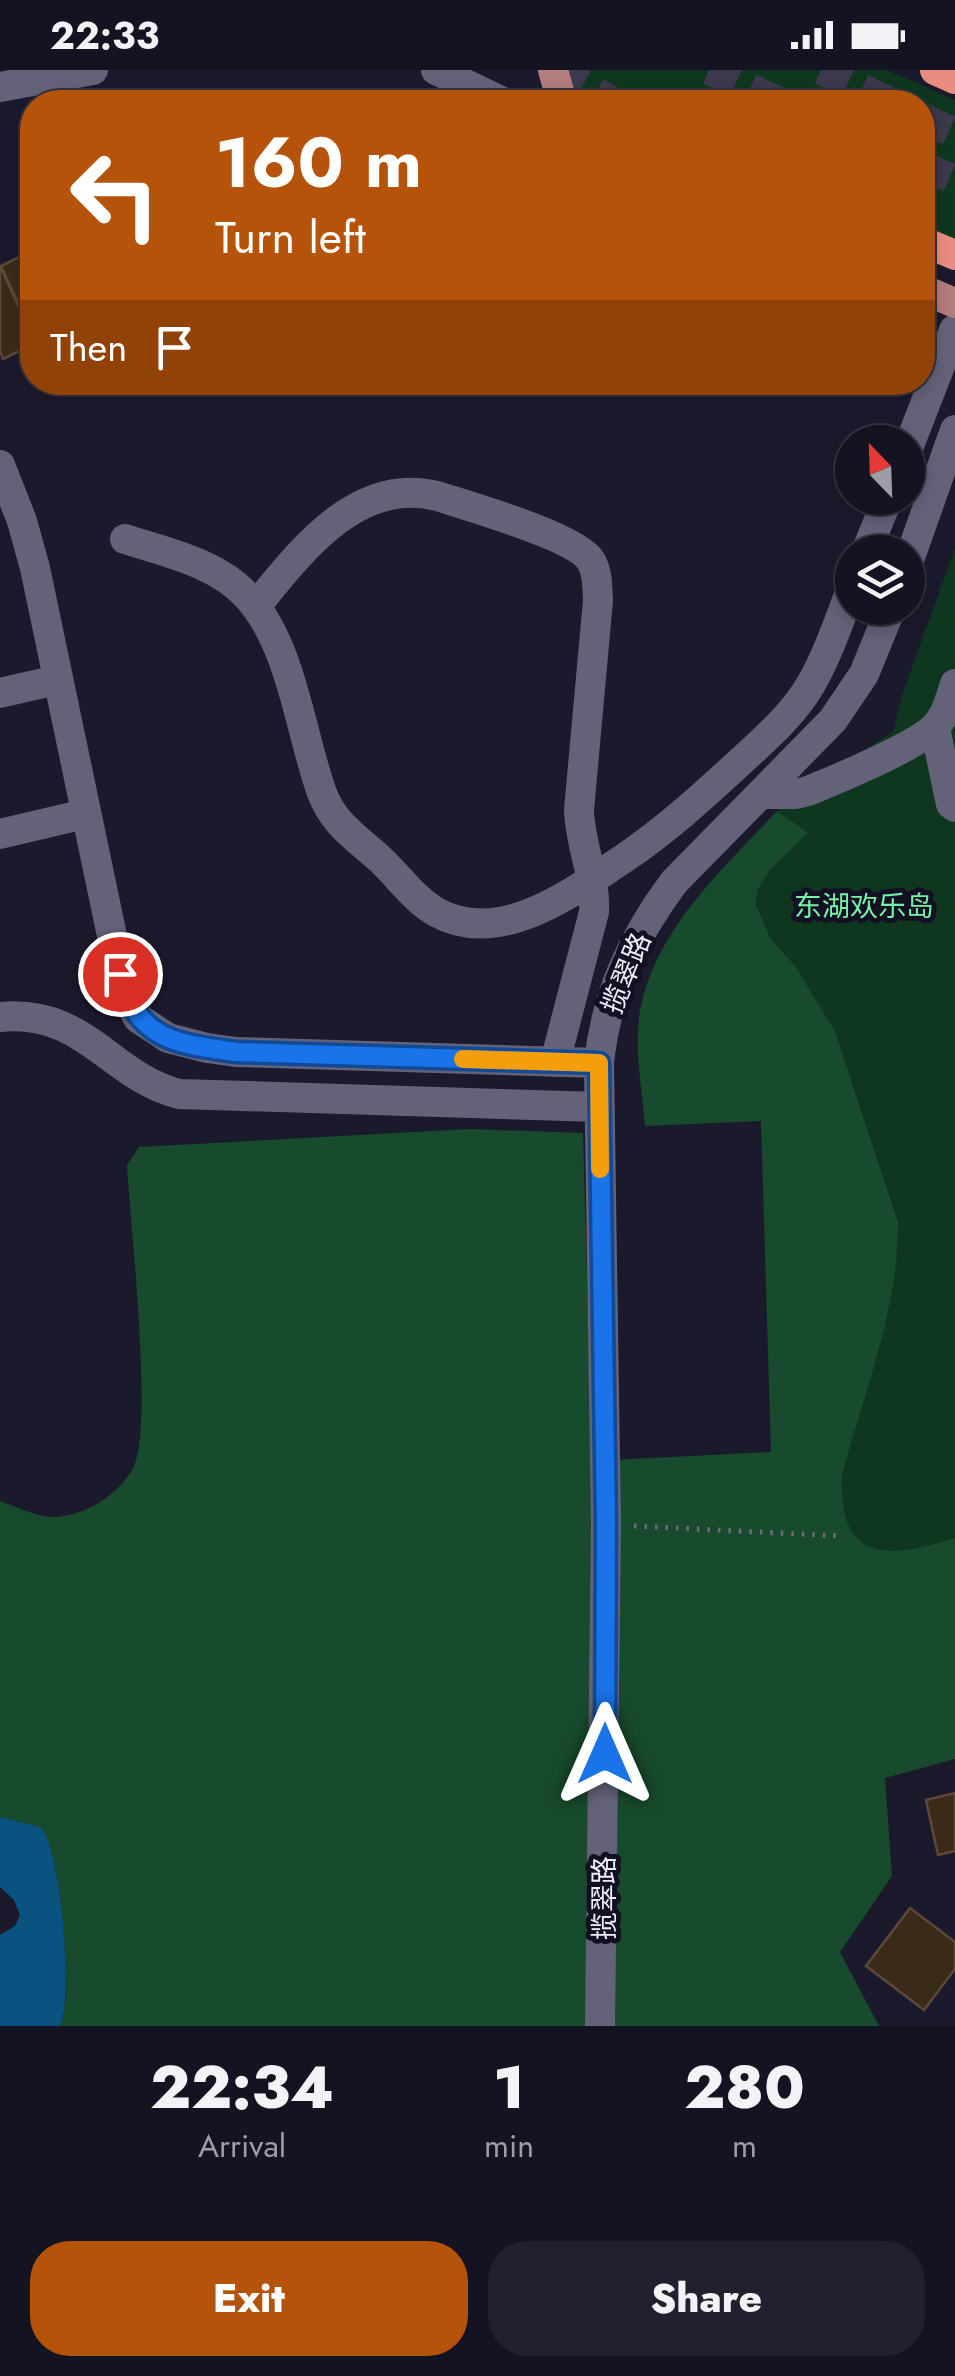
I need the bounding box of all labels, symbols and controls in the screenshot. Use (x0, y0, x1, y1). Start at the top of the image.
text: 22:33 (50, 8, 159, 63)
text: 160 m (215, 112, 422, 213)
icon: left (50, 130, 180, 260)
text: Turn left (215, 205, 366, 270)
text: Then (50, 320, 127, 375)
icon: arrive (147, 320, 202, 375)
north arrow (835, 425, 925, 515)
map controls (835, 425, 925, 625)
button: layers (835, 535, 925, 625)
park label: 东湖欢乐岛 (794, 886, 934, 927)
street label: 揽翠路 (592, 927, 661, 1020)
pin (78, 932, 163, 1017)
icon: arrive (93, 947, 148, 1002)
position arrow (553, 1702, 657, 1806)
street label: 揽翠路 (584, 1856, 625, 1940)
text: 22:34 (150, 2044, 334, 2131)
text: 1 (493, 2044, 525, 2131)
text: 280 (684, 2044, 805, 2131)
text: Arrival (198, 2123, 286, 2169)
text: min (484, 2123, 534, 2169)
text: m (732, 2123, 757, 2169)
button: Exit (30, 2241, 468, 2356)
button: Share (488, 2241, 925, 2356)

